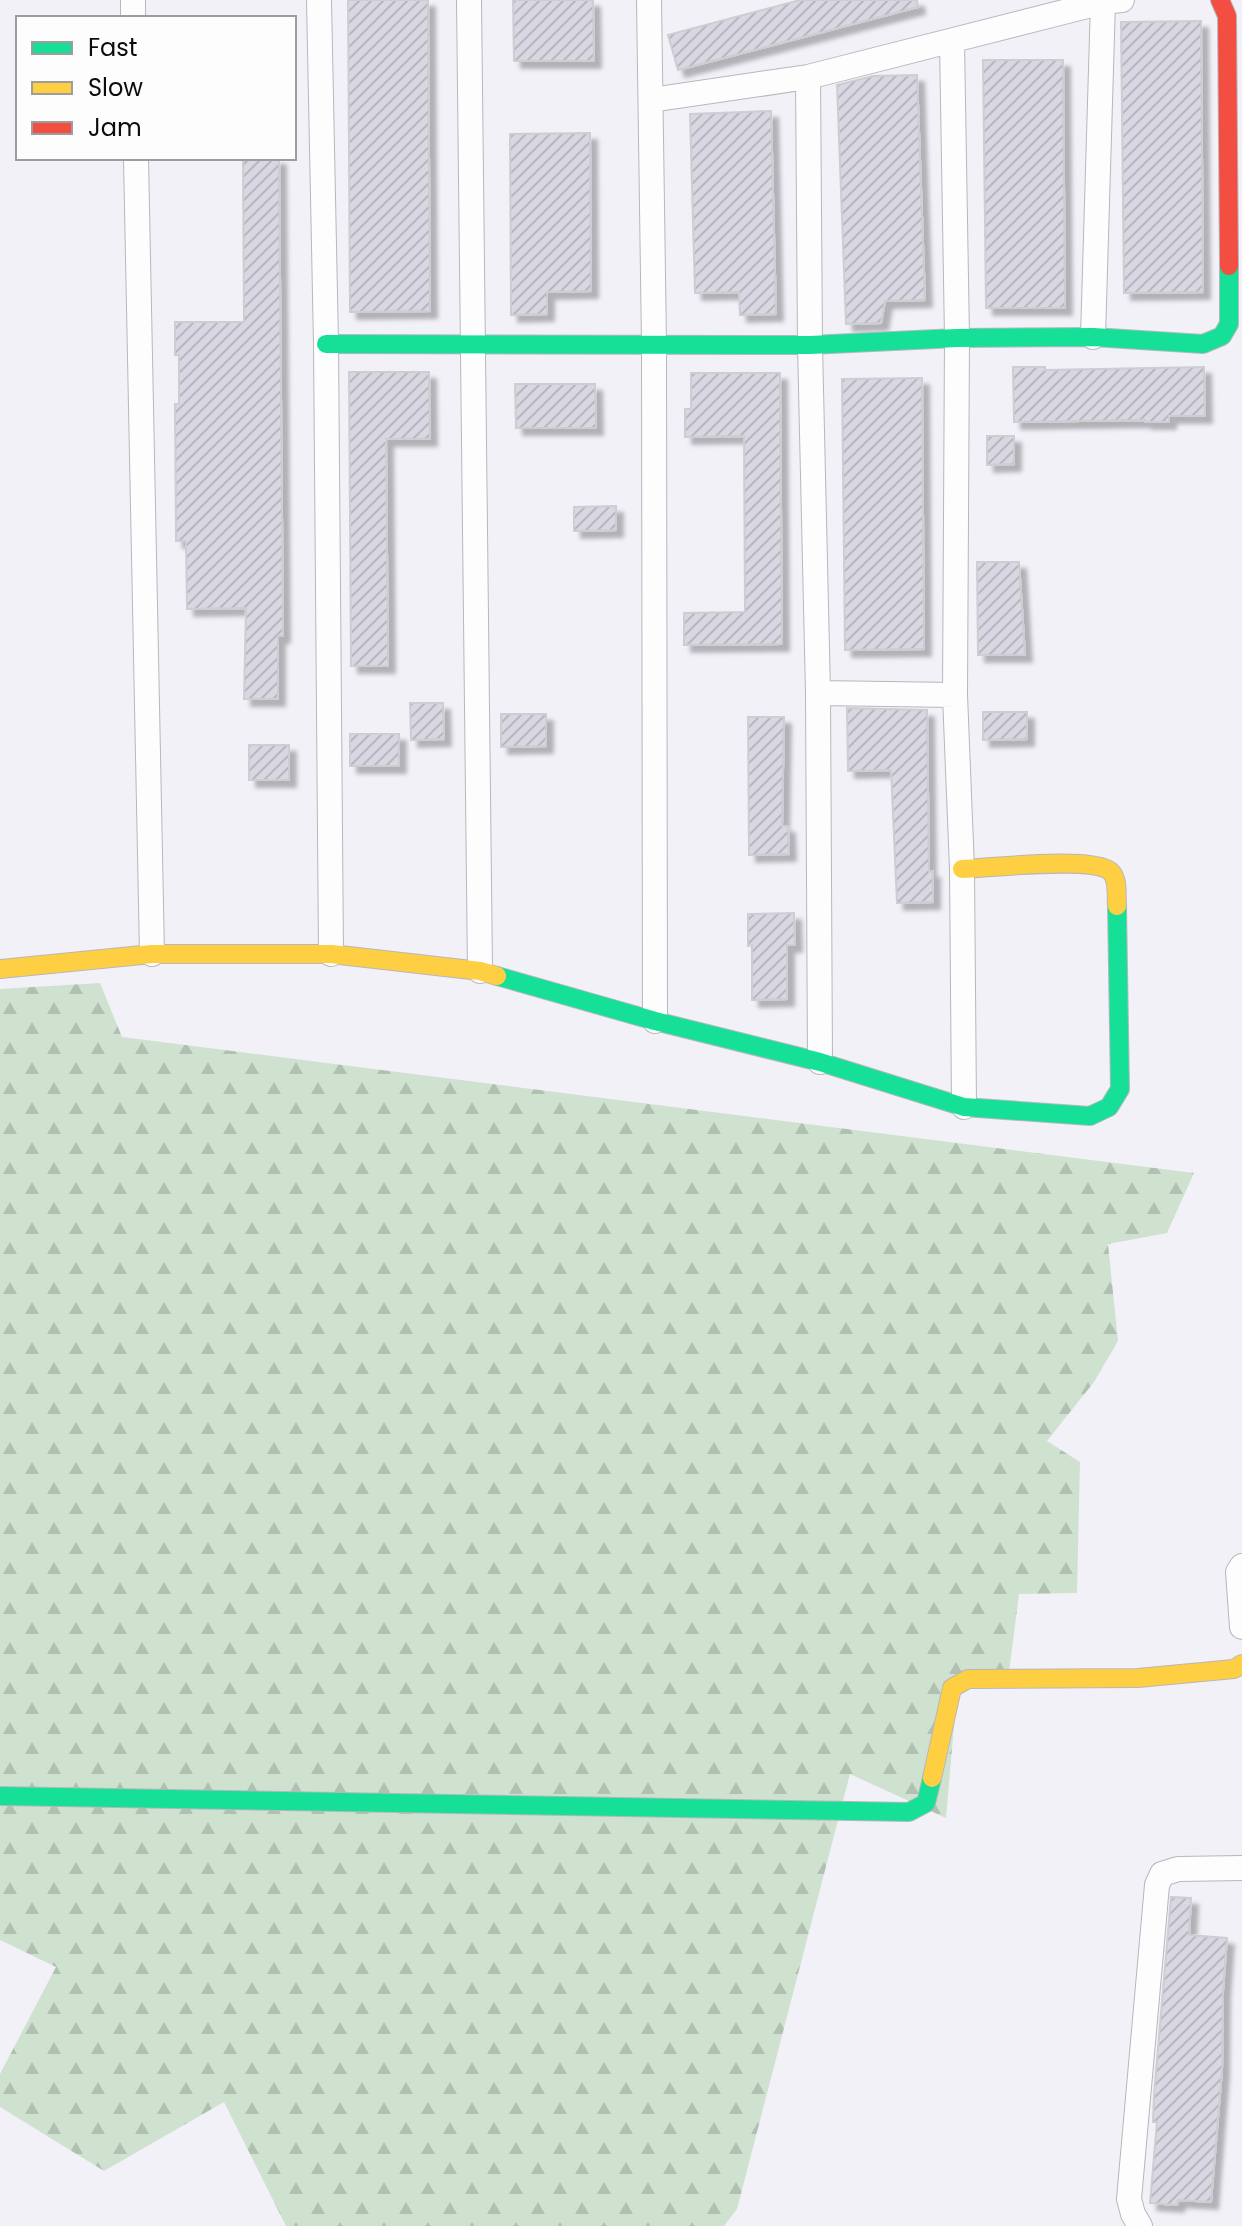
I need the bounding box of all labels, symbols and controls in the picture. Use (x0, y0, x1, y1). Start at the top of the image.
legend (16, 16, 296, 160)
text: Fast (88, 31, 138, 64)
text: Slow (88, 71, 143, 104)
text: Jam (88, 111, 142, 144)

